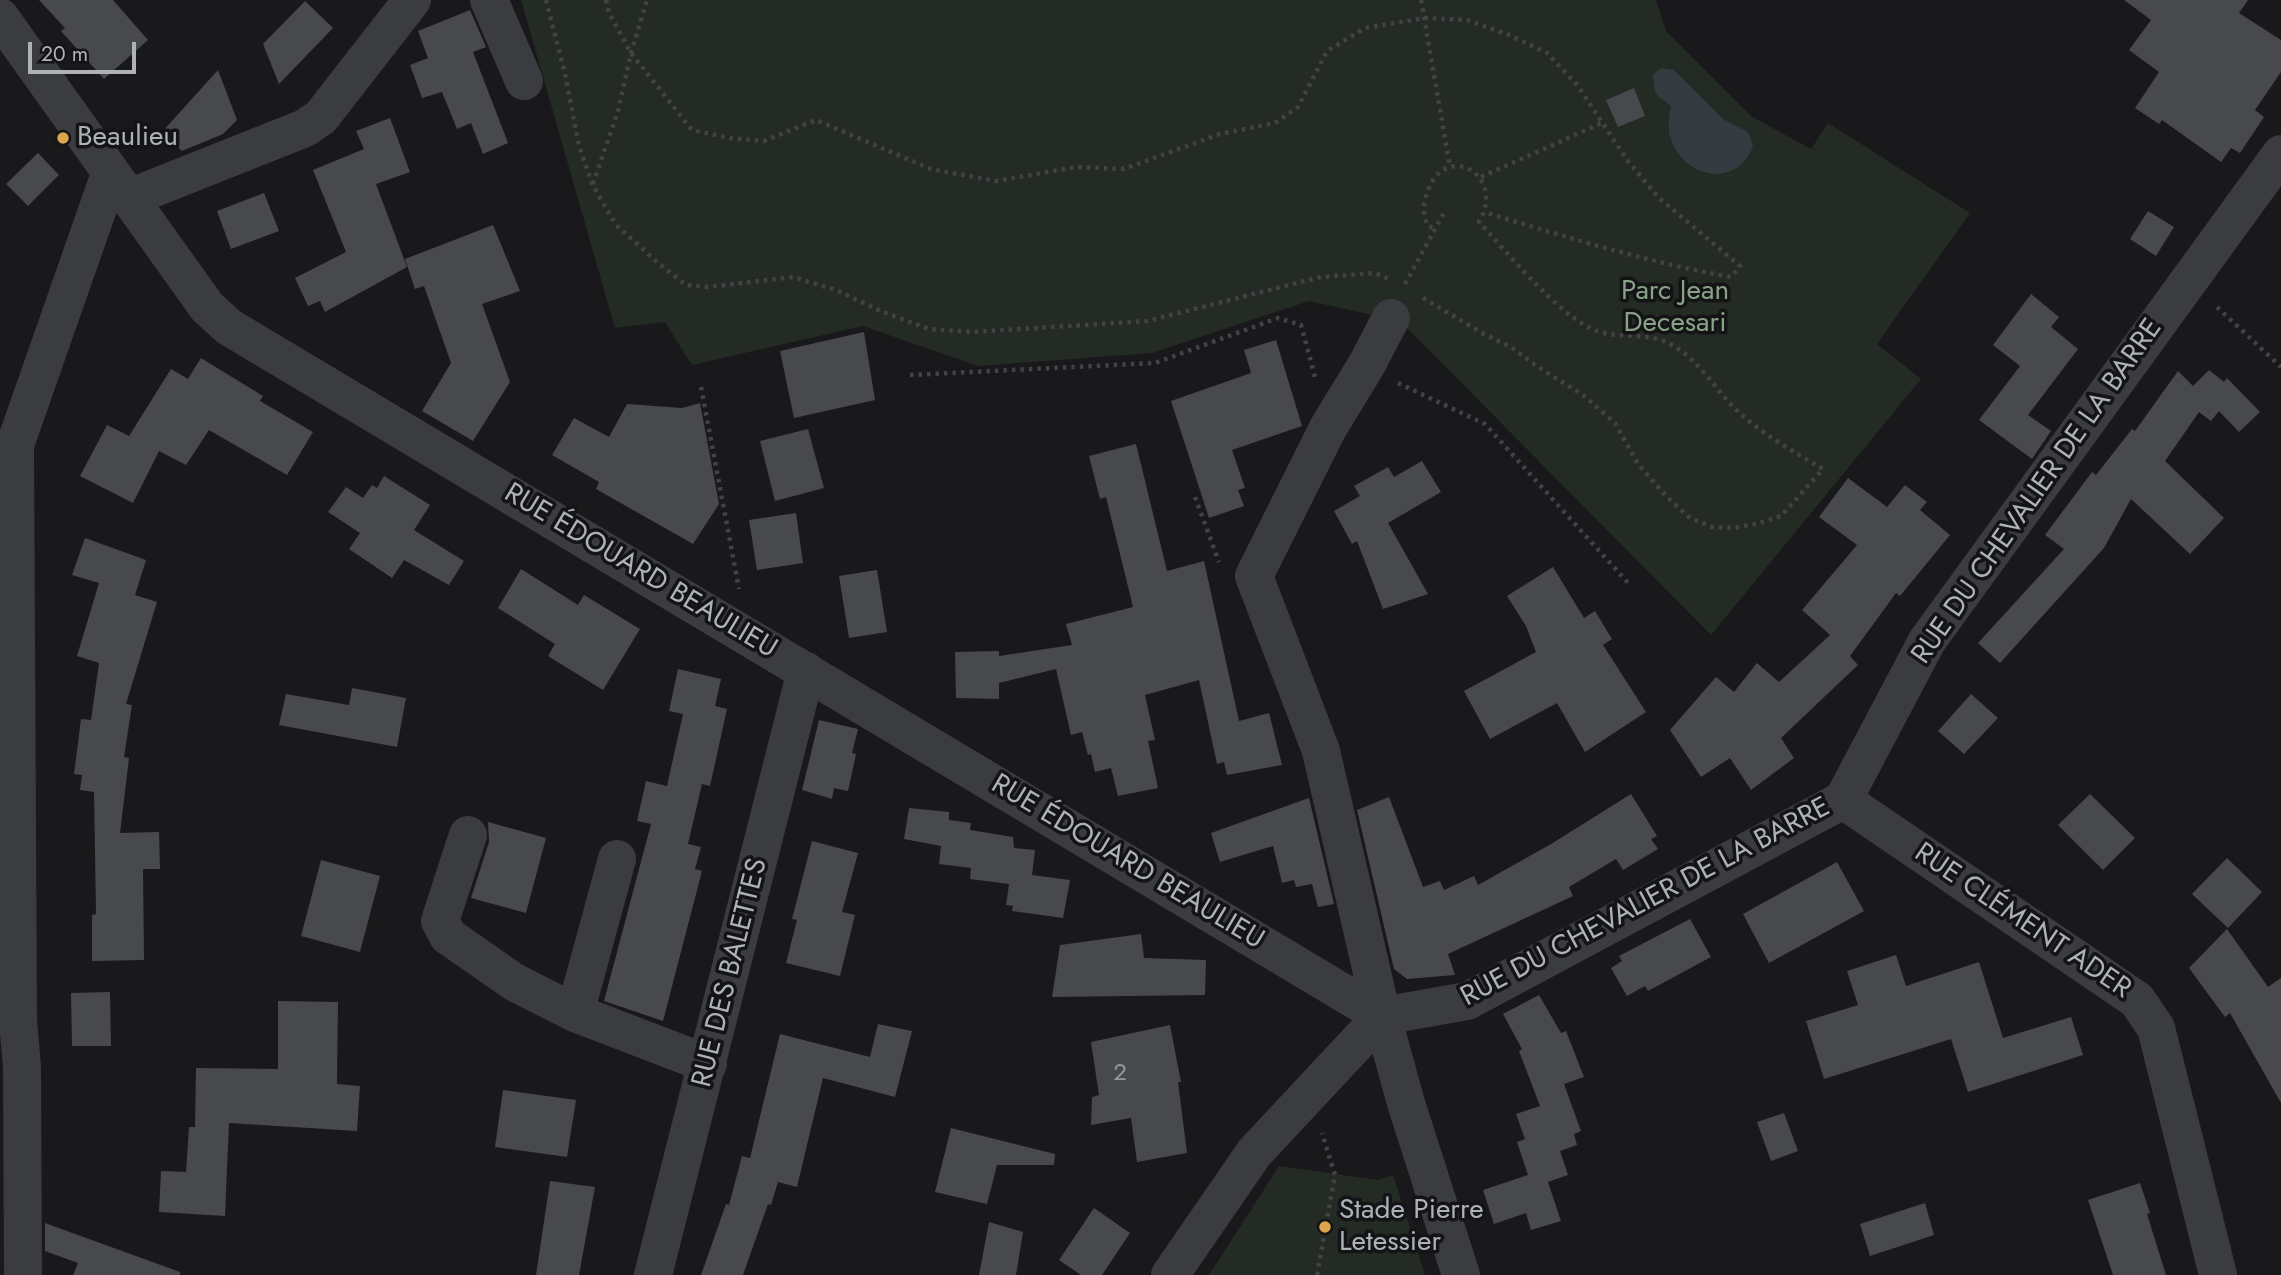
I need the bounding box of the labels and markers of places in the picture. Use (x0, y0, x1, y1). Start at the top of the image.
place label: Beaulieu (77, 121, 178, 155)
marker: Beaulieu (55, 130, 71, 146)
place label: Stade Pierre Letessier (1339, 1194, 1484, 1260)
marker: Stade Pierre Letessier (1317, 1219, 1333, 1235)

